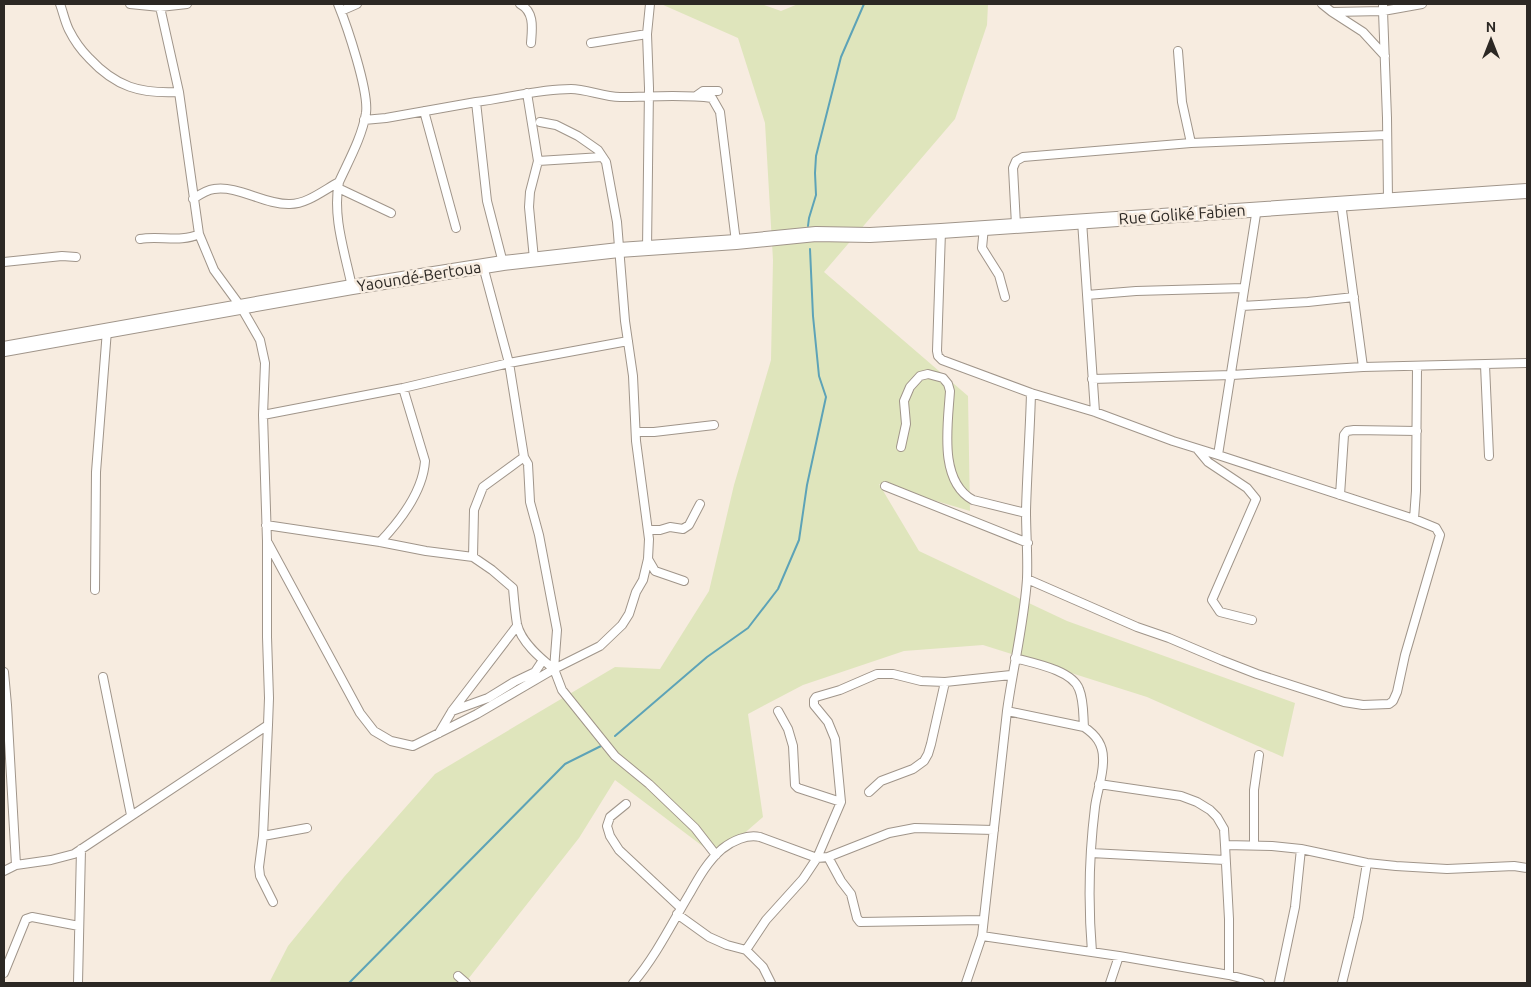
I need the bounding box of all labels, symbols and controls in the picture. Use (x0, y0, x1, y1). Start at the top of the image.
north arrow (1466, 15, 1516, 65)
text: N (1486, 19, 1496, 35)
street label: Rue Goliké Fabien (1118, 201, 1246, 227)
street label: Yaoundé-Bertoua (356, 257, 482, 295)

